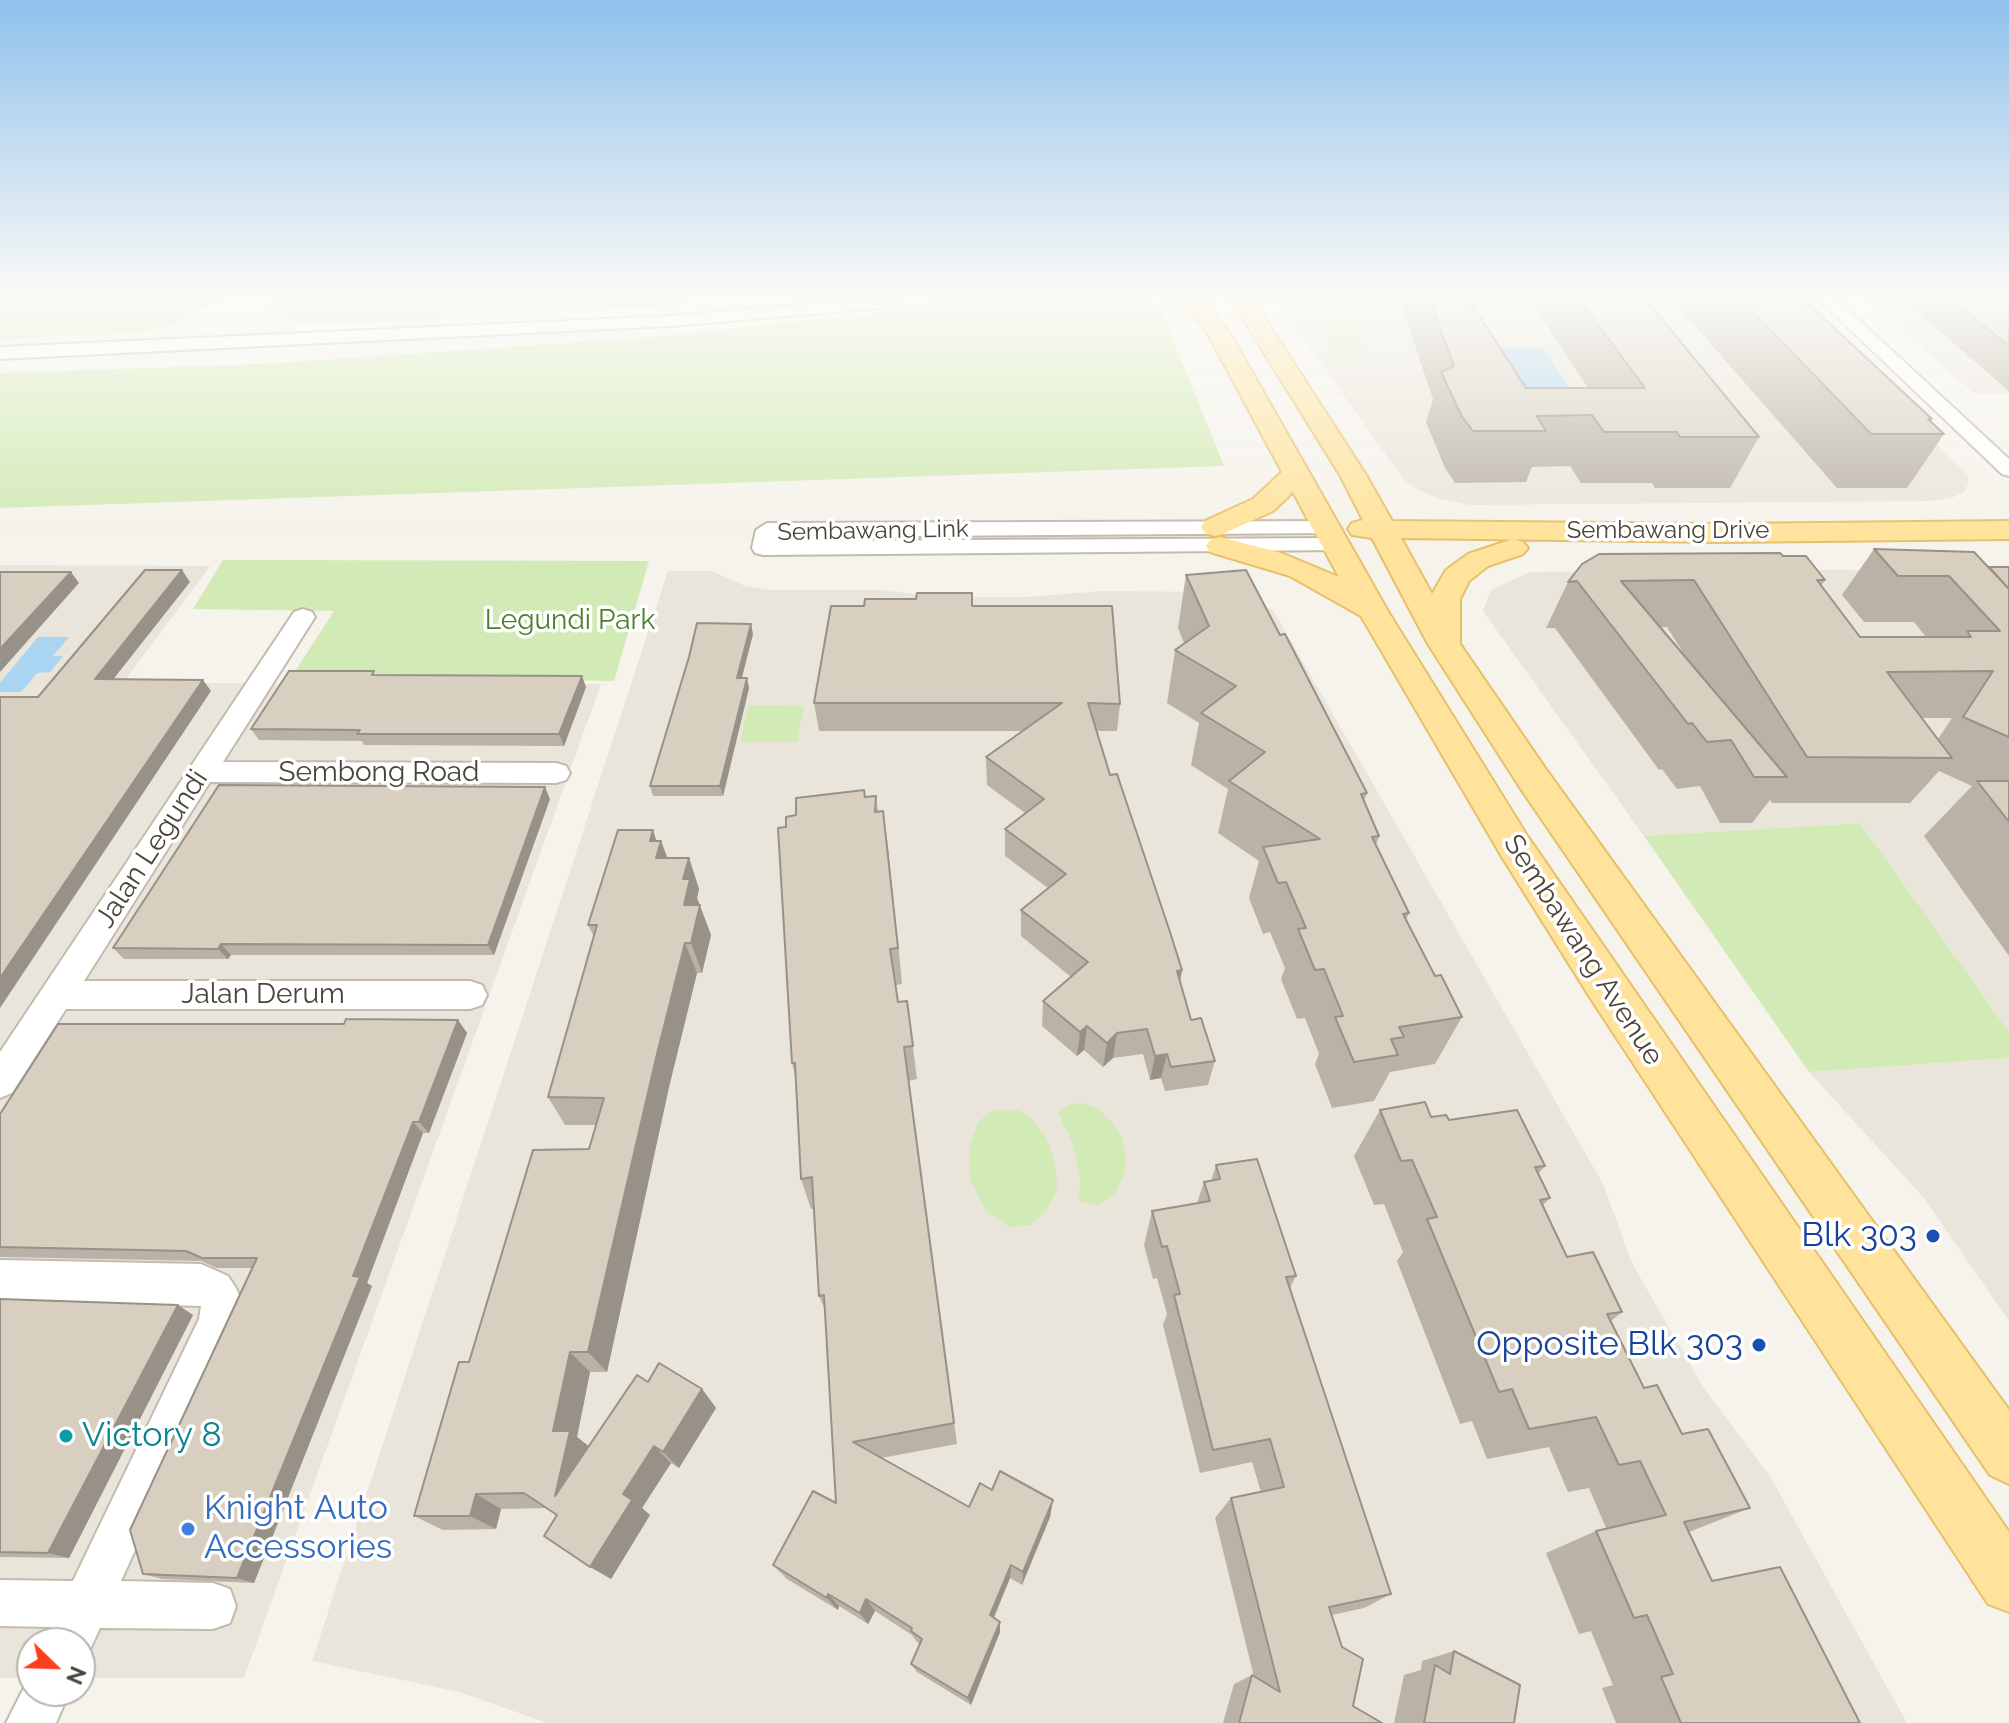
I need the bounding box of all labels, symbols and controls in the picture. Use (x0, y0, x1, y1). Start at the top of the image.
street label: Sembawang Link (777, 515, 969, 547)
street label: Sembawang Drive (1567, 517, 1769, 545)
park label: Legundi Park (485, 604, 655, 638)
street label: Sembong Road (278, 756, 480, 790)
street label: Jalan Legundi (89, 764, 215, 934)
street label: Sembawang Avenue (1496, 828, 1670, 1072)
street label: Jalan Derum (181, 978, 345, 1012)
place label: Blk 303 (1801, 1216, 1917, 1256)
marker: Blk 303 (1924, 1227, 1942, 1245)
place label: Opposite Blk 303 (1476, 1325, 1743, 1365)
marker: Opposite Blk 303 (1750, 1336, 1768, 1354)
place label: Victory 8 (82, 1416, 222, 1456)
marker: Victory 8 (57, 1427, 75, 1445)
place label: Knight Auto Accessories (204, 1489, 392, 1568)
marker: Knight Auto Accessories (179, 1520, 197, 1538)
north arrow (16, 1627, 96, 1707)
text: N (61, 1663, 92, 1688)

